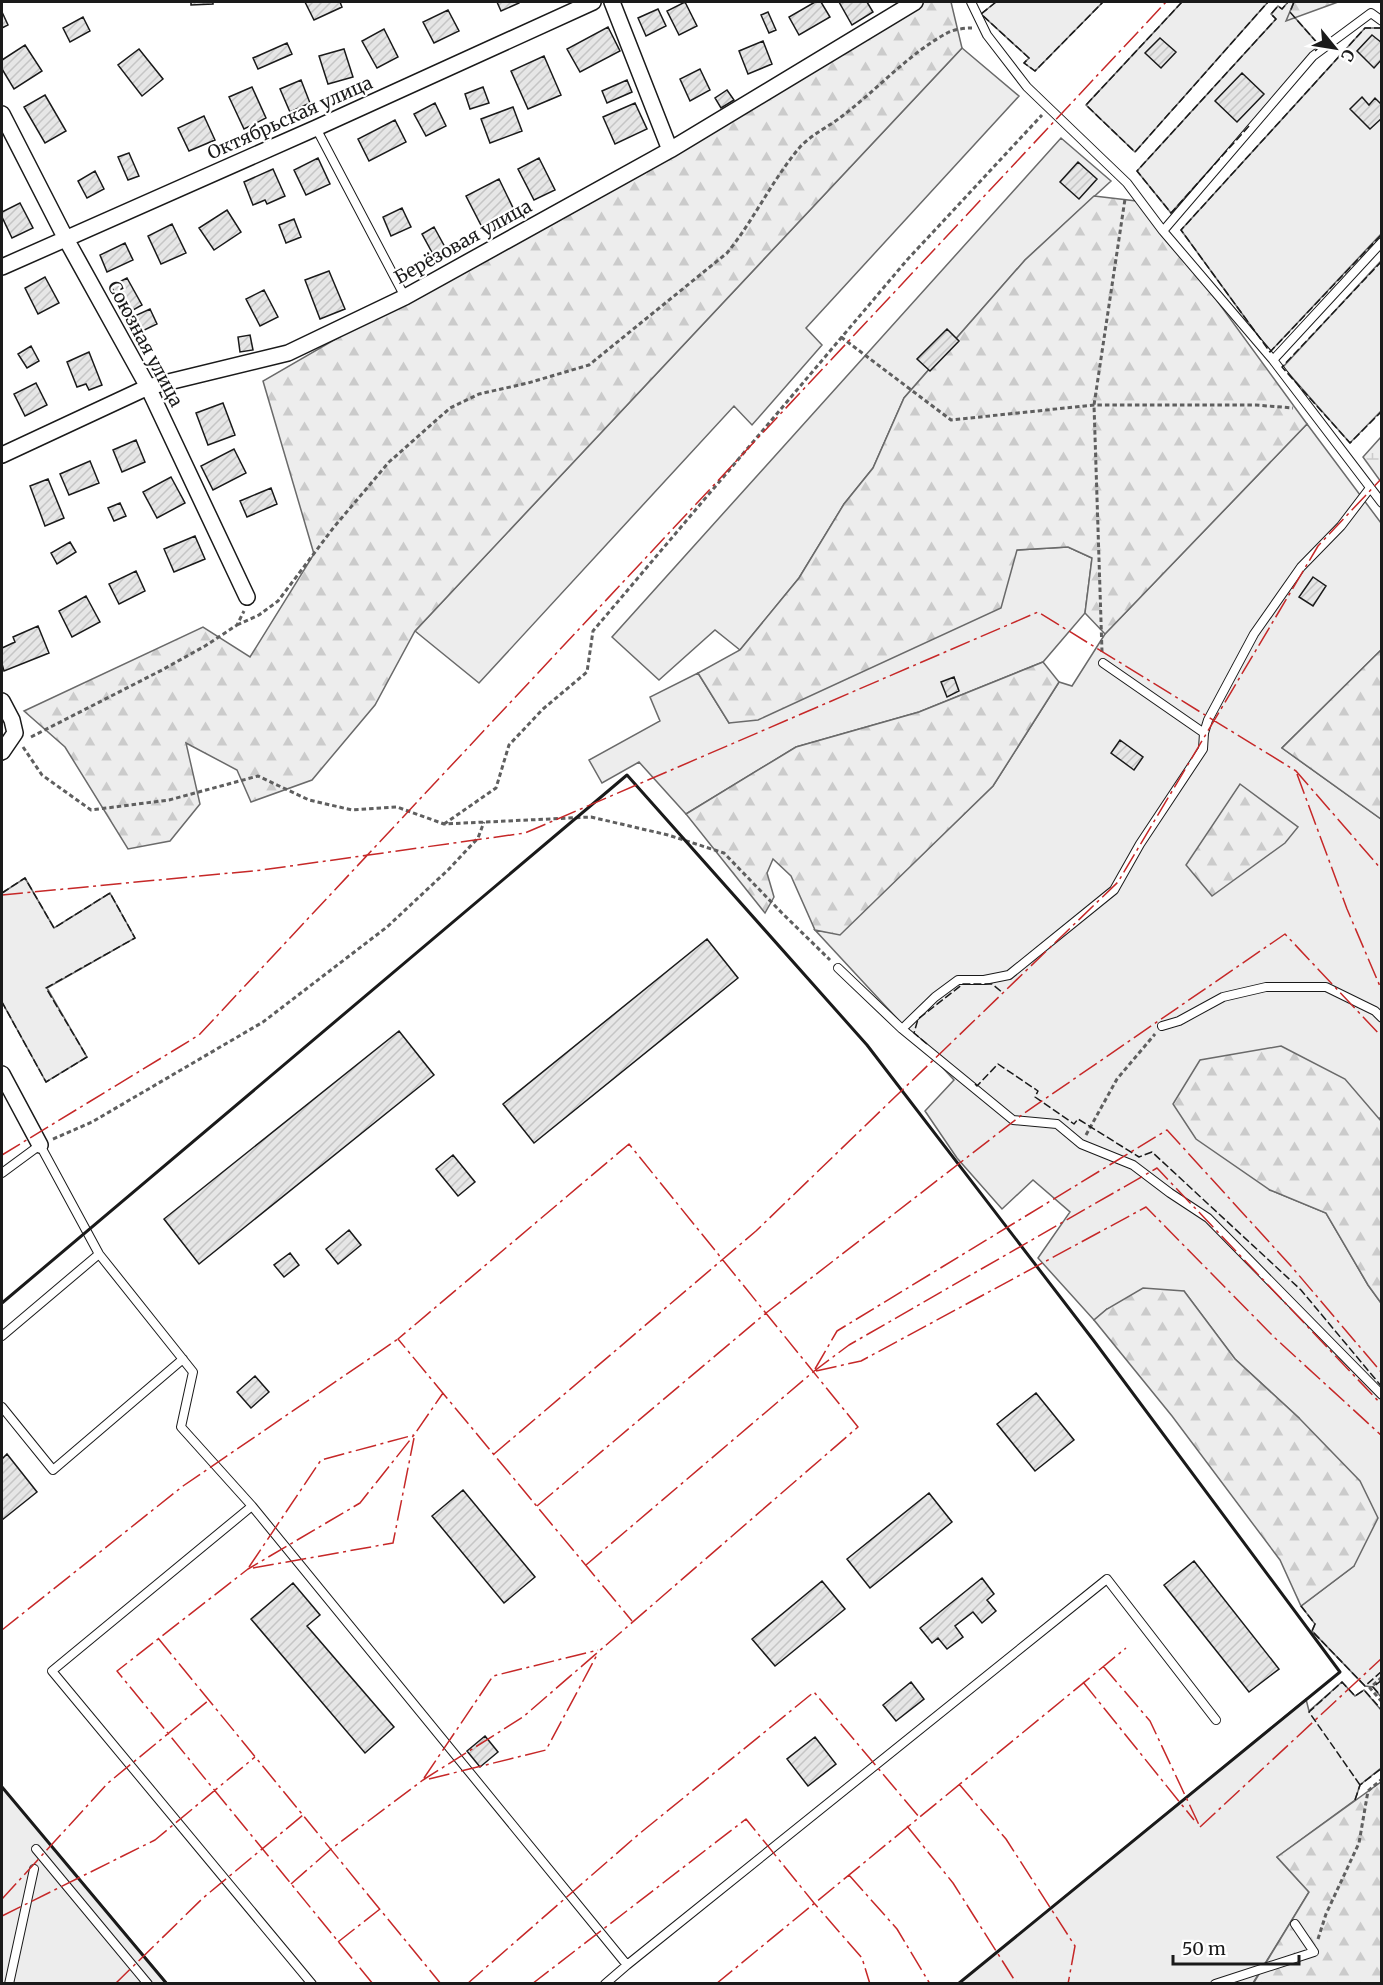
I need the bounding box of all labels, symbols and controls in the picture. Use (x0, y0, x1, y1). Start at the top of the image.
north arrow (1305, 18, 1365, 78)
text: С (1337, 46, 1359, 65)
street label: Октябрьская улица (204, 71, 376, 164)
street label: Берёзовая улица (390, 194, 536, 289)
street label: Союзная улица (103, 277, 188, 411)
scale bar (1173, 1928, 1299, 1966)
text: 50 m (1182, 1937, 1226, 1960)

